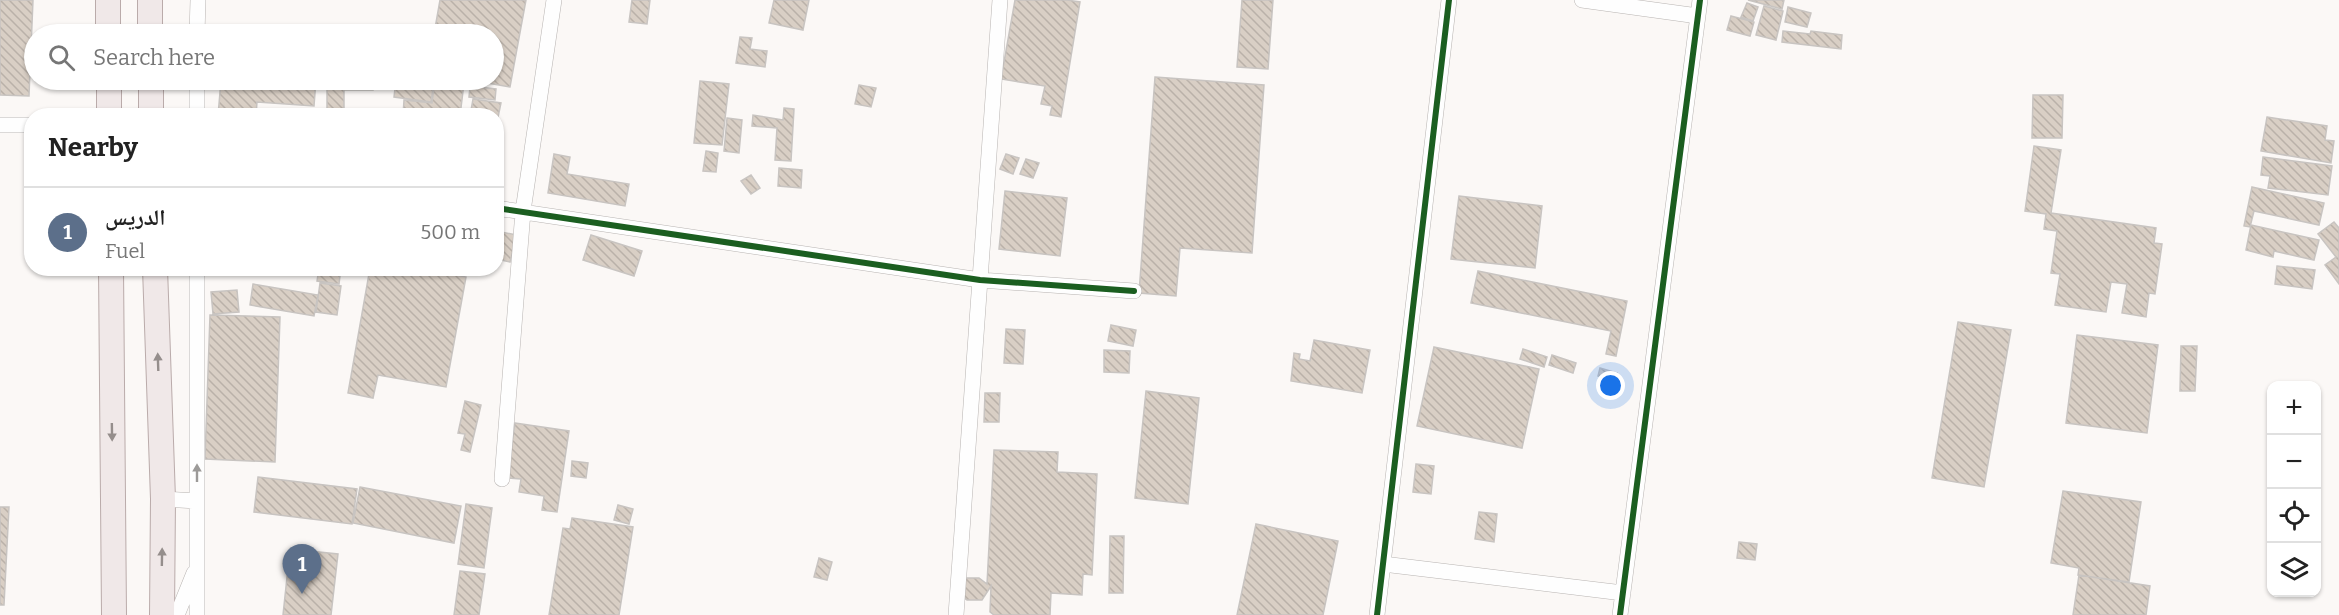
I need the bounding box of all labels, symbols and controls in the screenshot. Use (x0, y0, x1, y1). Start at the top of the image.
search box (24, 24, 504, 90)
icon: search (45, 41, 78, 74)
text: Search here (93, 44, 215, 71)
text: Nearby (48, 132, 138, 163)
text: الدريس (105, 204, 165, 231)
text: 1 (63, 220, 72, 244)
text: 500 m (421, 220, 480, 244)
text: Fuel (105, 239, 145, 263)
one-way arrow (154, 352, 163, 371)
your location (1596, 371, 1625, 400)
map controls (2267, 381, 2321, 597)
button: + (2267, 381, 2321, 435)
one-way arrow (108, 422, 117, 441)
button: − (2267, 435, 2321, 489)
one-way arrow (192, 463, 202, 482)
button: locate (2267, 489, 2321, 543)
button: layers (2267, 543, 2321, 597)
pin: 1 (282, 544, 322, 594)
one-way arrow (158, 547, 167, 566)

